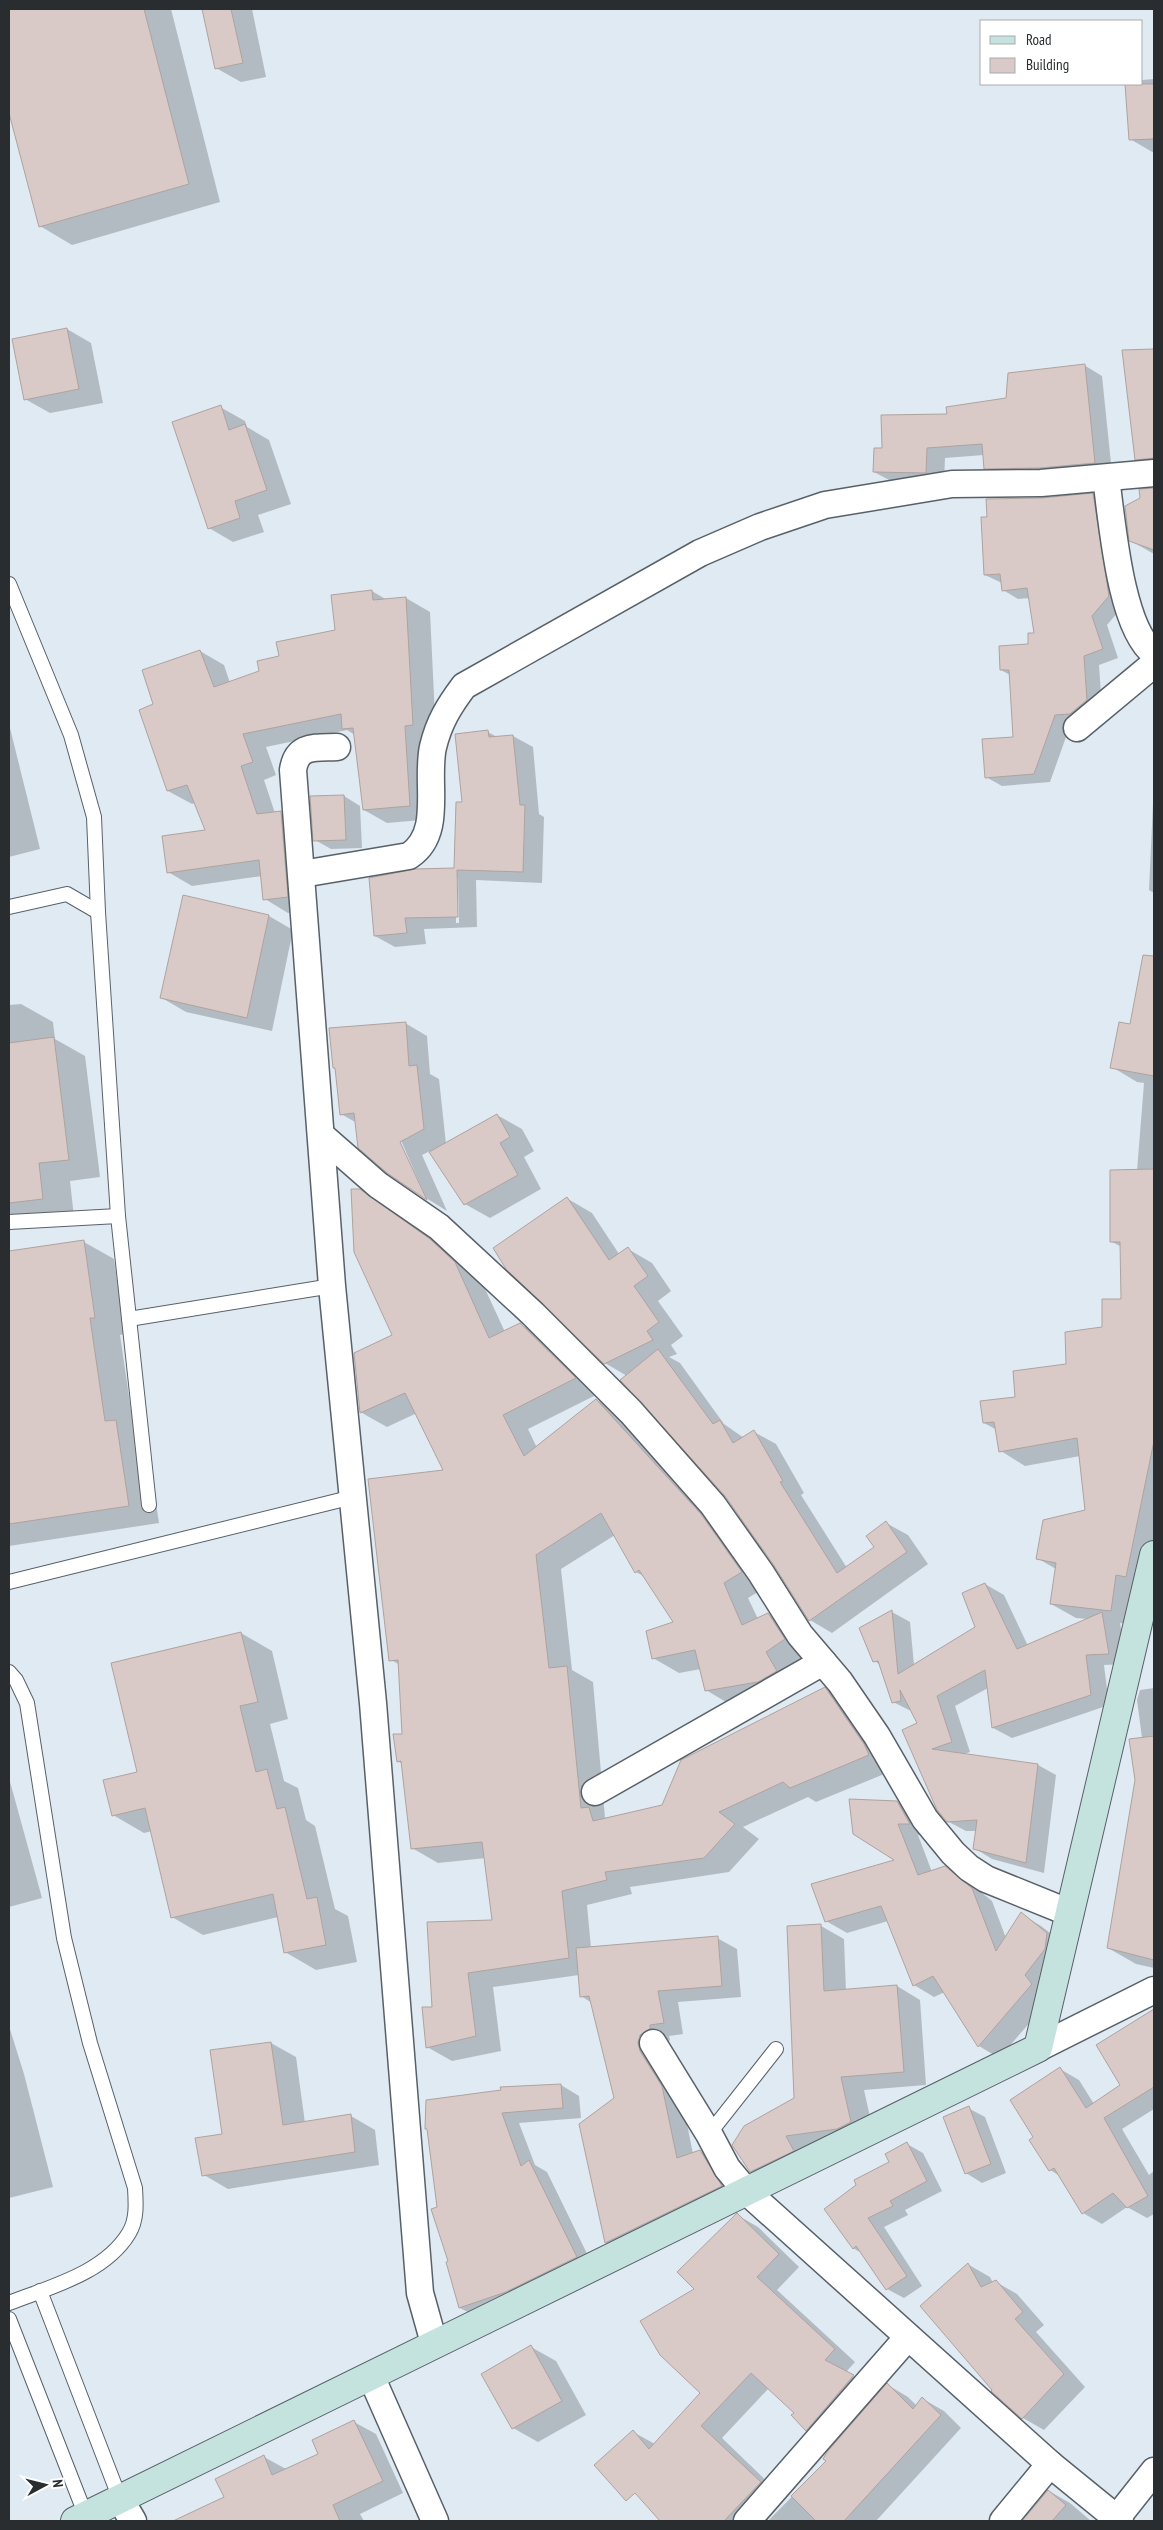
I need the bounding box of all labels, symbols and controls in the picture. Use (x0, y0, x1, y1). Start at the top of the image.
legend (980, 20, 1143, 85)
text: Road (1026, 30, 1052, 49)
text: Building (1026, 55, 1069, 74)
north arrow (20, 2460, 70, 2510)
text: N (49, 2479, 67, 2488)

